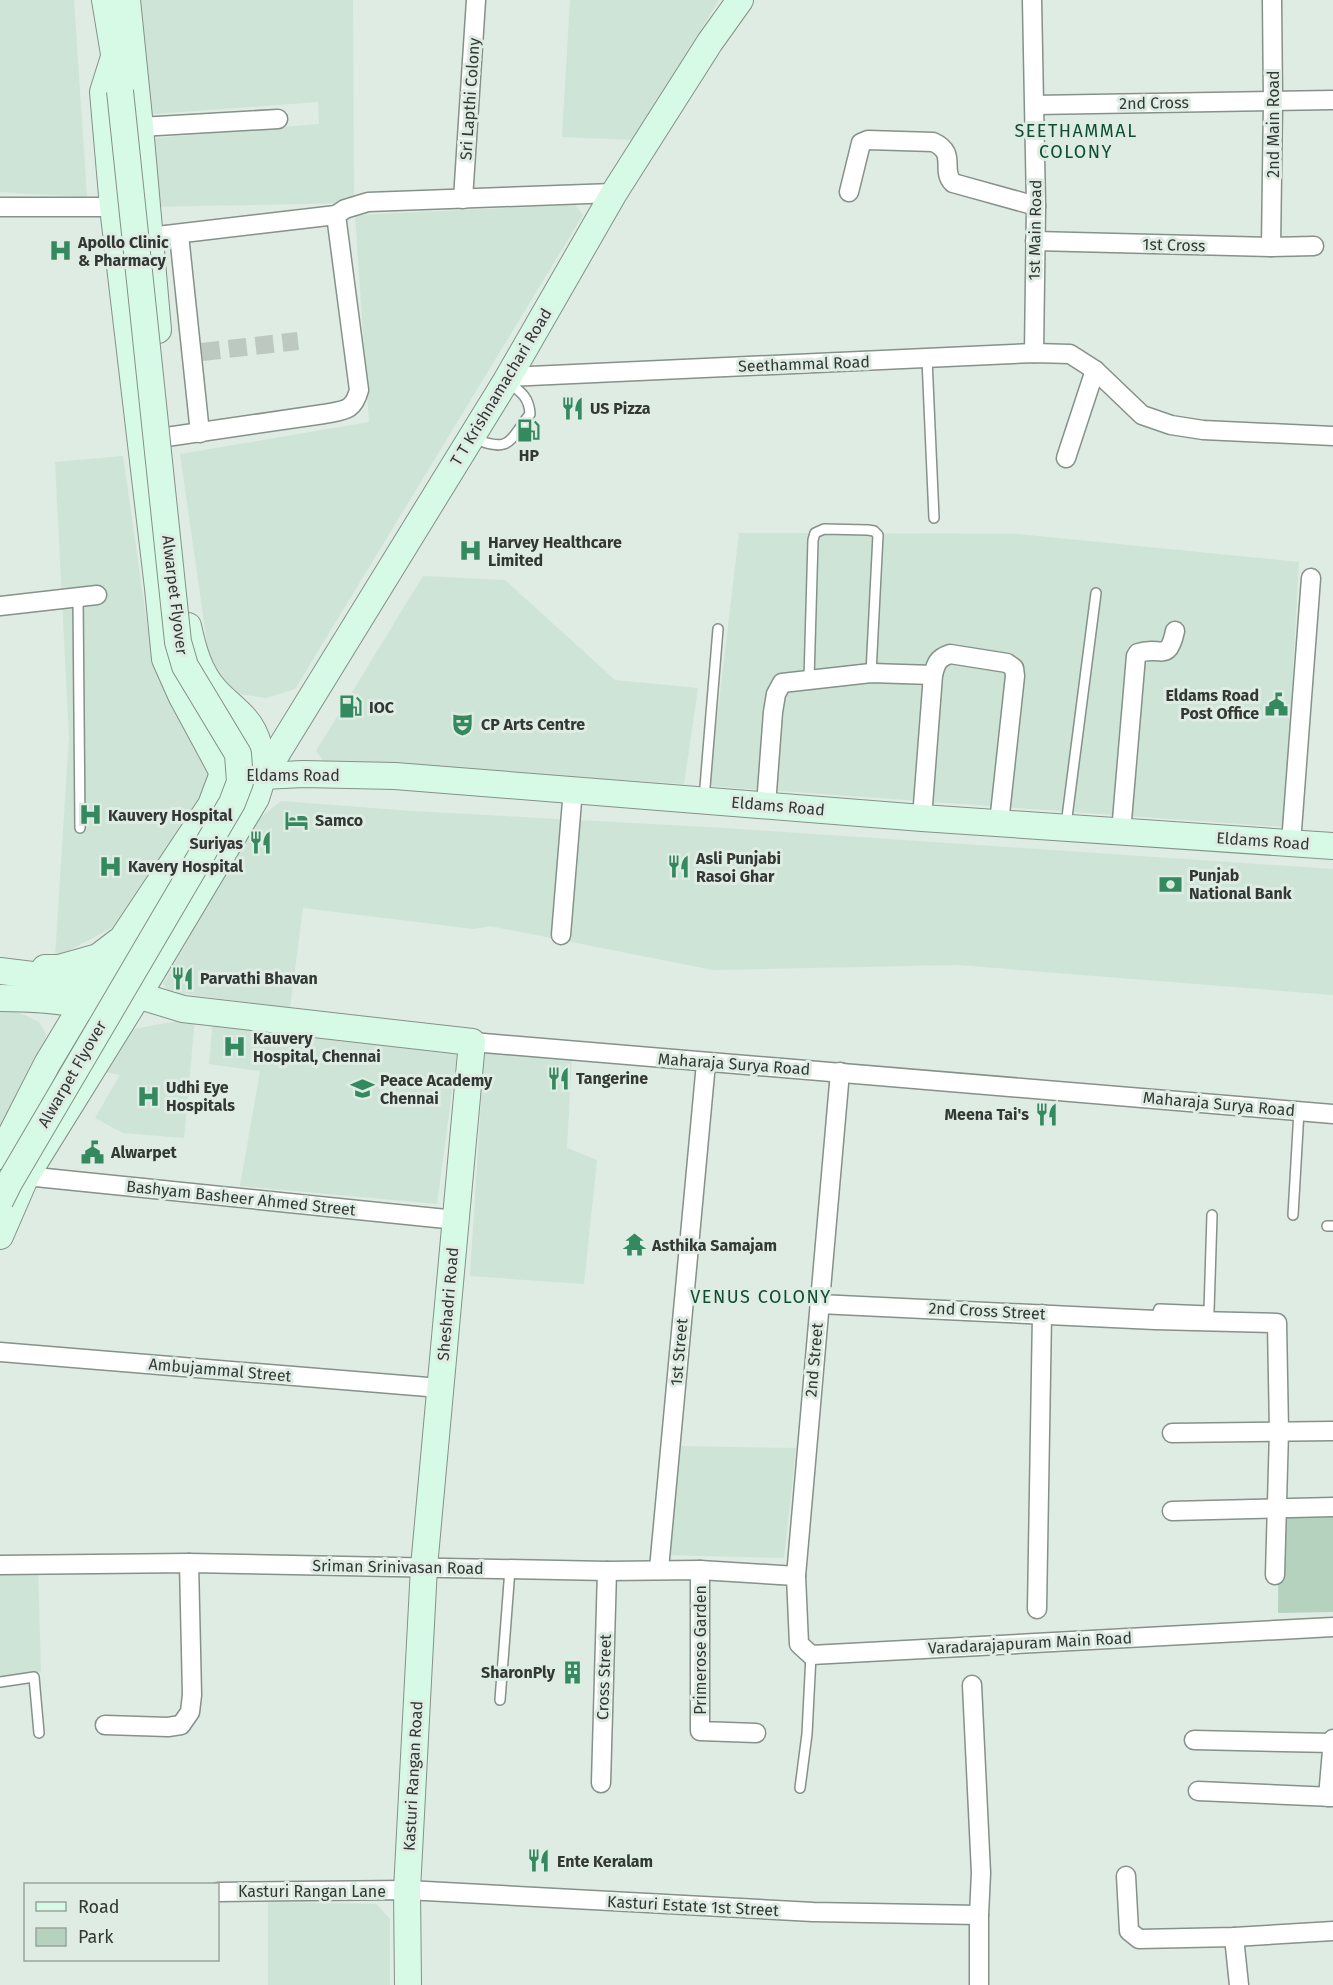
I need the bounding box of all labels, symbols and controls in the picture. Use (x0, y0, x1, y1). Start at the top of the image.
street label: Sri Lapthi Colony (456, 37, 484, 161)
street label: 2nd Main Road (1264, 70, 1283, 178)
street label: 2nd Cross (1119, 93, 1189, 113)
district label: SEETHAMMAL COLONY (1014, 120, 1138, 163)
street label: 1st Main Road (1025, 180, 1045, 280)
place label: Apollo Clinic & Pharmacy (77, 233, 169, 270)
street label: 1st Cross (1142, 234, 1206, 256)
hospital icon: Apollo Clinic & Pharmacy (47, 238, 73, 264)
street label: T T Krishnamachari Road (446, 305, 556, 469)
street label: Seethammal Road (738, 352, 870, 376)
restaurant icon: US Pizza (559, 395, 585, 421)
place label: US Pizza (590, 399, 651, 418)
fuel station icon: HP (516, 417, 542, 443)
place label: HP (519, 446, 540, 465)
place label: Harvey Healthcare Limited (488, 533, 622, 570)
street label: Alwarpet Flyover (158, 534, 192, 657)
hospital icon: Harvey Healthcare Limited (457, 538, 483, 564)
place label: Eldams Road Post Office (1165, 686, 1259, 723)
public building icon: Eldams Road Post Office (1264, 691, 1290, 717)
fuel station icon: IOC (338, 694, 364, 720)
place label: IOC (369, 698, 395, 717)
theatre icon: CP Arts Centre (450, 711, 476, 737)
place label: CP Arts Centre (481, 715, 585, 734)
street label: Eldams Road (246, 766, 340, 785)
street label: Eldams Road (731, 792, 825, 820)
hospital icon: Kauvery Hospital (77, 802, 103, 828)
place label: Kauvery Hospital (108, 806, 233, 825)
hotel icon: Samco (284, 807, 310, 833)
place label: Samco (315, 811, 363, 830)
street label: Eldams Road (1216, 828, 1310, 854)
restaurant icon: Suriyas (248, 830, 274, 856)
place label: Suriyas (189, 834, 243, 853)
place label: Asli Punjabi Rasoi Ghar (695, 849, 781, 886)
hospital icon: Kavery Hospital (97, 853, 123, 879)
restaurant icon: Asli Punjabi Rasoi Ghar (665, 854, 691, 880)
place label: Kavery Hospital (128, 857, 243, 876)
place label: Punjab National Bank (1189, 866, 1292, 903)
bank icon: Punjab National Bank (1158, 871, 1184, 897)
restaurant icon: Parvathi Bhavan (169, 965, 195, 991)
place label: Parvathi Bhavan (200, 969, 318, 988)
street label: Alwarpet Flyover (34, 1016, 111, 1131)
place label: Kauvery Hospital, Chennai (253, 1029, 381, 1066)
hospital icon: Kauvery Hospital, Chennai (222, 1034, 248, 1060)
street label: Maharaja Surya Road (657, 1049, 811, 1079)
restaurant icon: Tangerine (545, 1065, 571, 1091)
place label: Tangerine (576, 1069, 648, 1088)
place label: Peace Academy Chennai (380, 1071, 493, 1108)
school or university icon: Peace Academy Chennai (349, 1076, 375, 1102)
place label: Udhi Eye Hospitals (166, 1078, 235, 1115)
hospital icon: Udhi Eye Hospitals (135, 1083, 161, 1109)
street label: Maharaja Surya Road (1142, 1088, 1296, 1120)
restaurant icon: Meena Tai's (1034, 1101, 1060, 1127)
place label: Meena Tai's (944, 1105, 1029, 1124)
public building icon: Alwarpet (80, 1139, 106, 1165)
place label: Alwarpet (110, 1143, 178, 1162)
street label: Bashyam Basheer Ahmed Street (125, 1177, 357, 1220)
temple icon: Asthika Samajam (621, 1232, 647, 1258)
place label: Asthika Samajam (651, 1236, 777, 1255)
street label: Sheshadri Road (434, 1247, 462, 1361)
district label: VENUS COLONY (690, 1286, 832, 1308)
street label: 2nd Cross Street (928, 1298, 1046, 1324)
street label: 1st Street (667, 1317, 691, 1387)
street label: 2nd Street (801, 1322, 827, 1398)
street label: Ambujammal Street (148, 1354, 292, 1386)
street label: Sriman Srinivasan Road (312, 1556, 484, 1578)
street label: Primerose Garden (691, 1585, 710, 1715)
street label: Varadarajapuram Main Road (928, 1628, 1132, 1658)
street label: Cross Street (593, 1633, 615, 1720)
building icon: SharonPly (560, 1659, 586, 1685)
place label: SharonPly (481, 1663, 556, 1682)
street label: Kasturi Rangan Road (400, 1701, 426, 1851)
restaurant icon: Ente Keralam (526, 1848, 552, 1874)
place label: Ente Keralam (557, 1852, 653, 1871)
street label: Kasturi Rangan Lane (238, 1882, 386, 1901)
legend (24, 1883, 219, 1961)
street label: Kasturi Estate 1st Street (607, 1892, 780, 1920)
text: Road (78, 1896, 120, 1918)
text: Park (78, 1926, 114, 1948)

